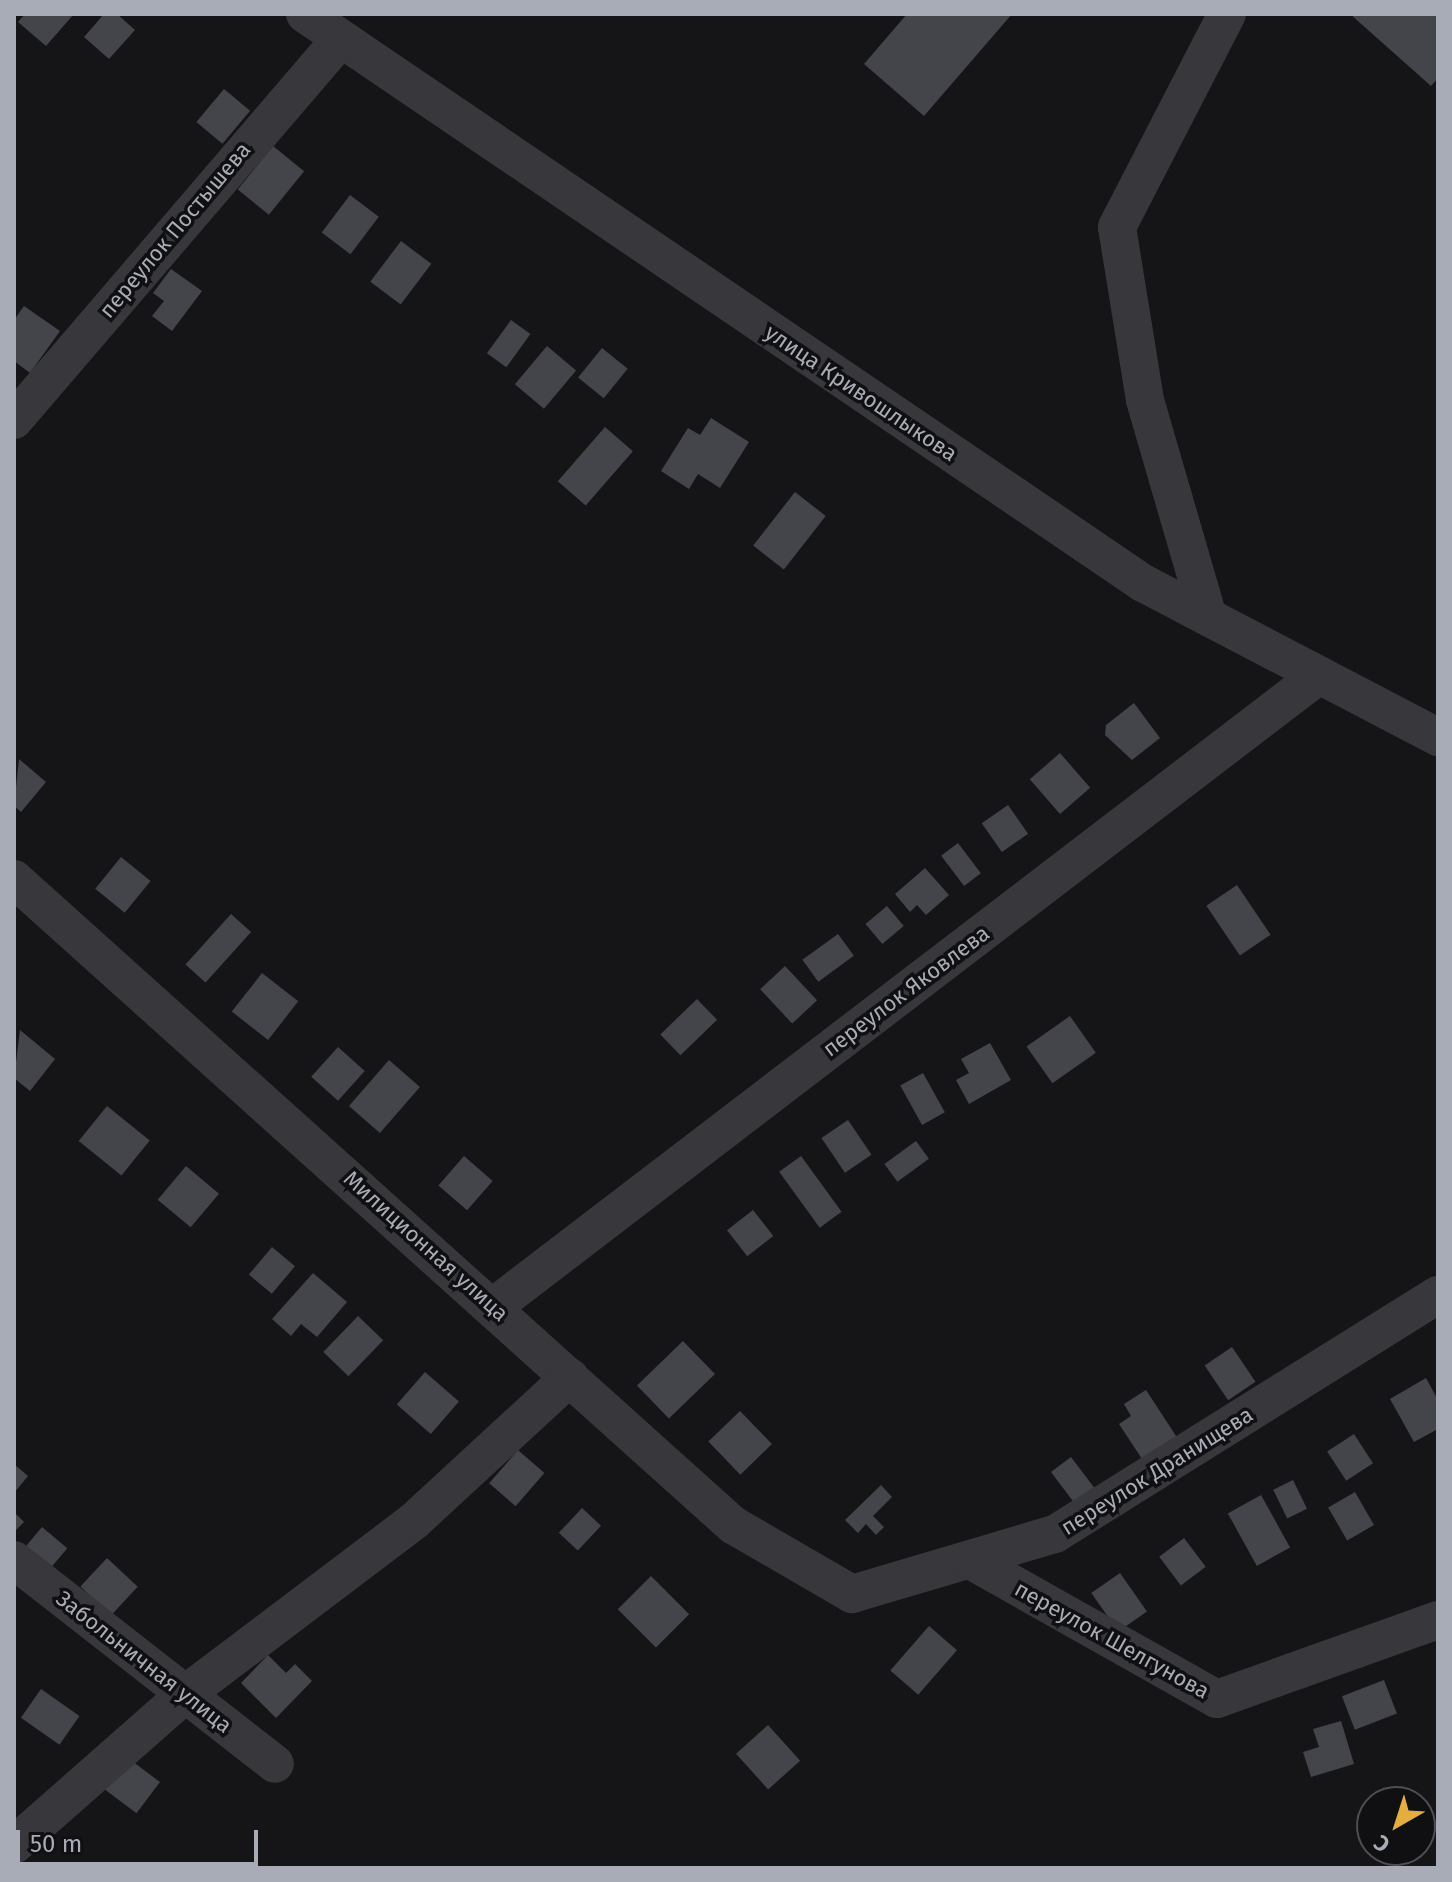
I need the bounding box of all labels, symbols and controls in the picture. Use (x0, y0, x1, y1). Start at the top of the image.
street label: переулок Постышева (94, 137, 256, 323)
street label: улица Кривошлыкова (760, 319, 962, 467)
street label: переулок Яковлева (818, 920, 994, 1062)
street label: Милиционная улица (338, 1165, 514, 1327)
street label: переулок Дранищева (1056, 1401, 1258, 1541)
street label: переулок Шелгунова (1010, 1576, 1214, 1704)
street label: Забольничная улица (51, 1585, 237, 1739)
north arrow (1356, 1786, 1436, 1866)
scale bar (20, 1814, 262, 1864)
text: С (1368, 1829, 1395, 1858)
text: 50 m (30, 1830, 82, 1858)

